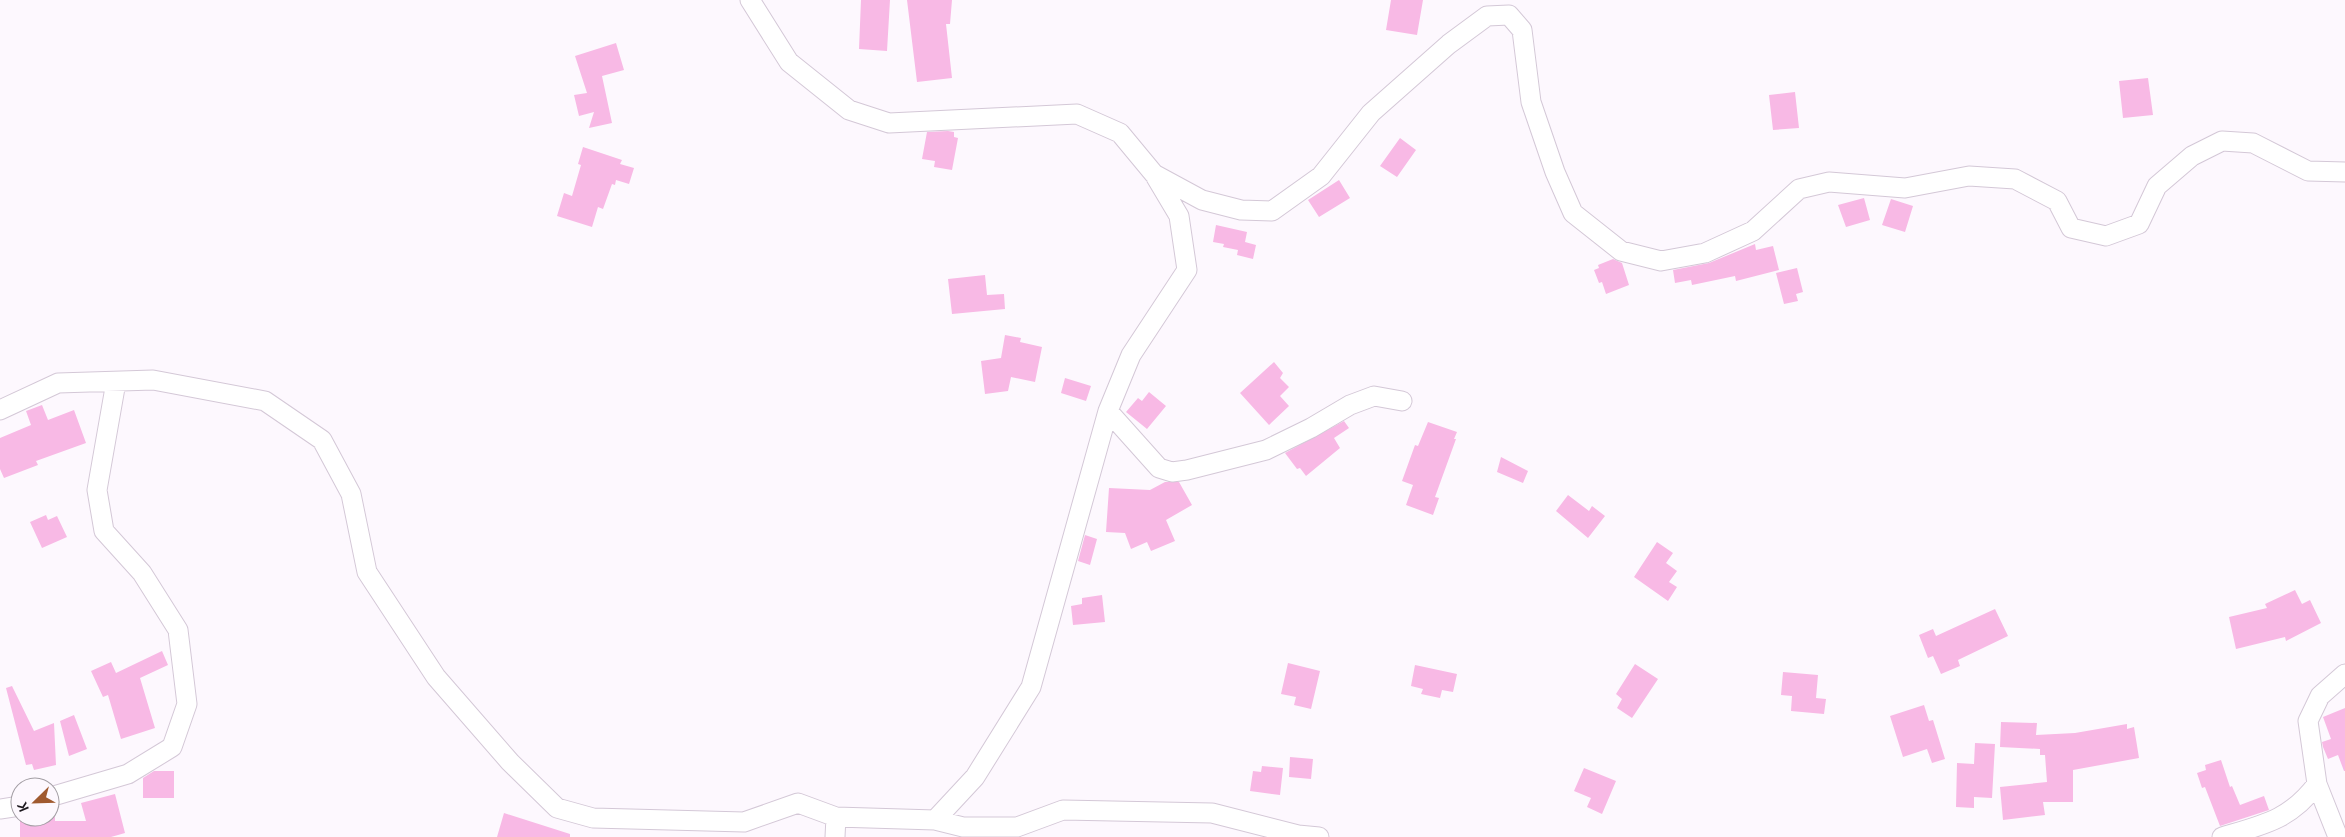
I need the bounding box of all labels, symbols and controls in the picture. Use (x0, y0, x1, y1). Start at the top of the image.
north arrow (10, 777, 60, 827)
text: K (13, 799, 33, 815)

